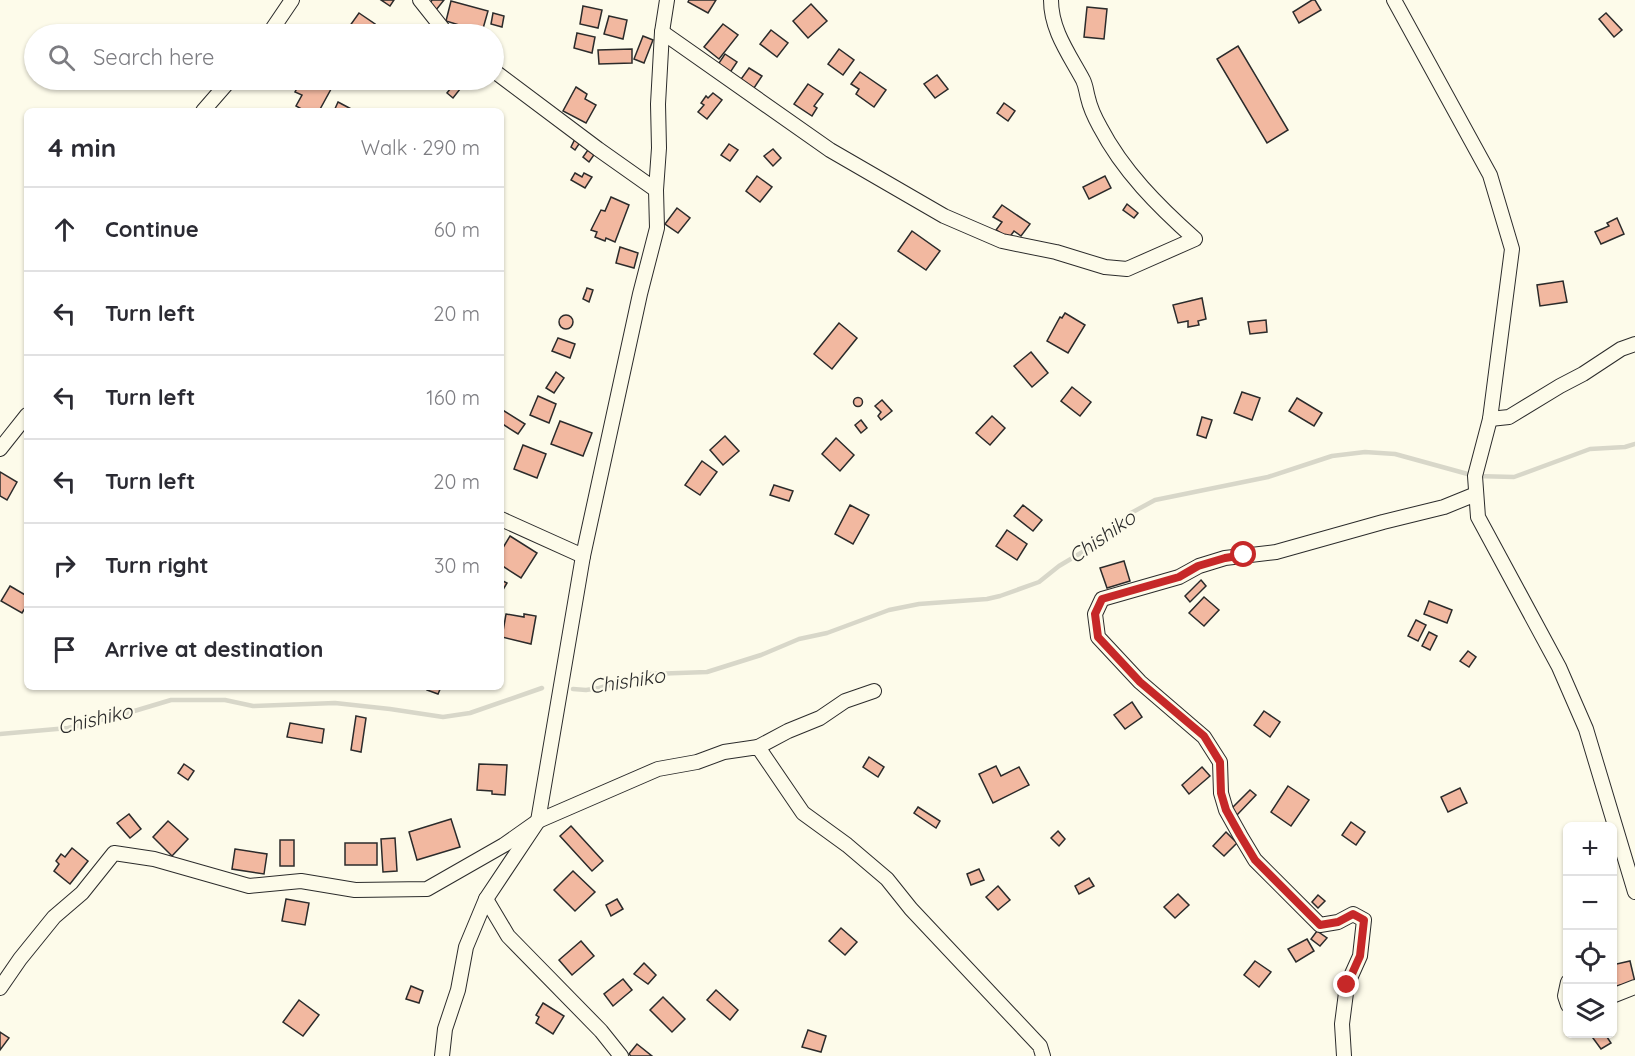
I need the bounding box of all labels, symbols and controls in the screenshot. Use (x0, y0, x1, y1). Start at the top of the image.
search box (24, 24, 504, 90)
icon: search (45, 41, 78, 74)
text: Search here (93, 43, 214, 71)
text: 4 min (48, 131, 116, 164)
text: Walk · 290 m (361, 135, 480, 160)
icon: ahead (48, 213, 81, 246)
text: Continue (105, 215, 199, 243)
text: 60 m (434, 217, 480, 242)
icon: left (48, 297, 81, 330)
text: Turn left (105, 299, 195, 327)
text: 20 m (433, 301, 480, 326)
icon: left (48, 381, 81, 414)
text: Turn left (105, 383, 195, 411)
text: 160 m (426, 385, 480, 410)
icon: left (48, 465, 81, 498)
text: Turn left (105, 467, 195, 495)
text: 20 m (433, 469, 480, 494)
water label: Chishiko (1063, 504, 1141, 569)
route start (1230, 541, 1256, 567)
icon: right (48, 549, 81, 582)
text: Turn right (105, 551, 209, 579)
text: 30 m (434, 553, 480, 578)
icon: arrive (48, 633, 81, 666)
text: Arrive at destination (105, 635, 323, 663)
water label: Chishiko (587, 662, 667, 699)
water label: Chishiko (55, 698, 136, 739)
map controls (1563, 822, 1617, 1038)
button: + (1563, 822, 1617, 876)
button: − (1563, 876, 1617, 930)
button: locate (1563, 930, 1617, 984)
route end (1333, 971, 1359, 997)
button: layers (1563, 984, 1617, 1038)

